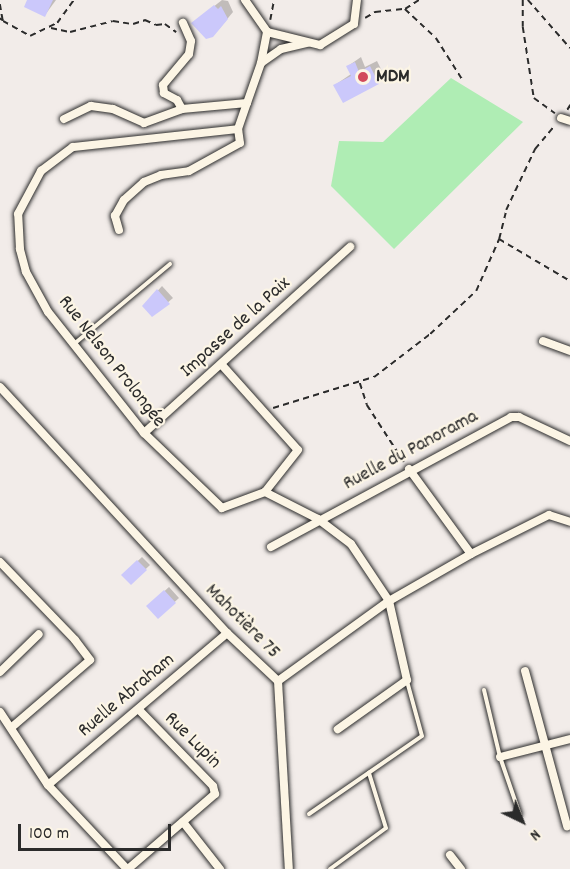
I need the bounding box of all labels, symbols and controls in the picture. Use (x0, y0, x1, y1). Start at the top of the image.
place label: MDM (376, 65, 410, 89)
marker: MDM (354, 68, 372, 86)
street label: Impasse de la Paix (176, 272, 296, 384)
street label: Rue Nelson Prolongée (52, 291, 170, 433)
street label: Ruelle du Panorama (340, 405, 482, 497)
street label: Mahotière 75 (199, 579, 285, 665)
street label: Ruelle Abraham (74, 649, 180, 743)
street label: Rue Lupin (159, 708, 225, 774)
north arrow (492, 791, 552, 851)
scale bar (21, 812, 174, 850)
text: 100 m (29, 822, 69, 847)
text: N (524, 823, 545, 846)

